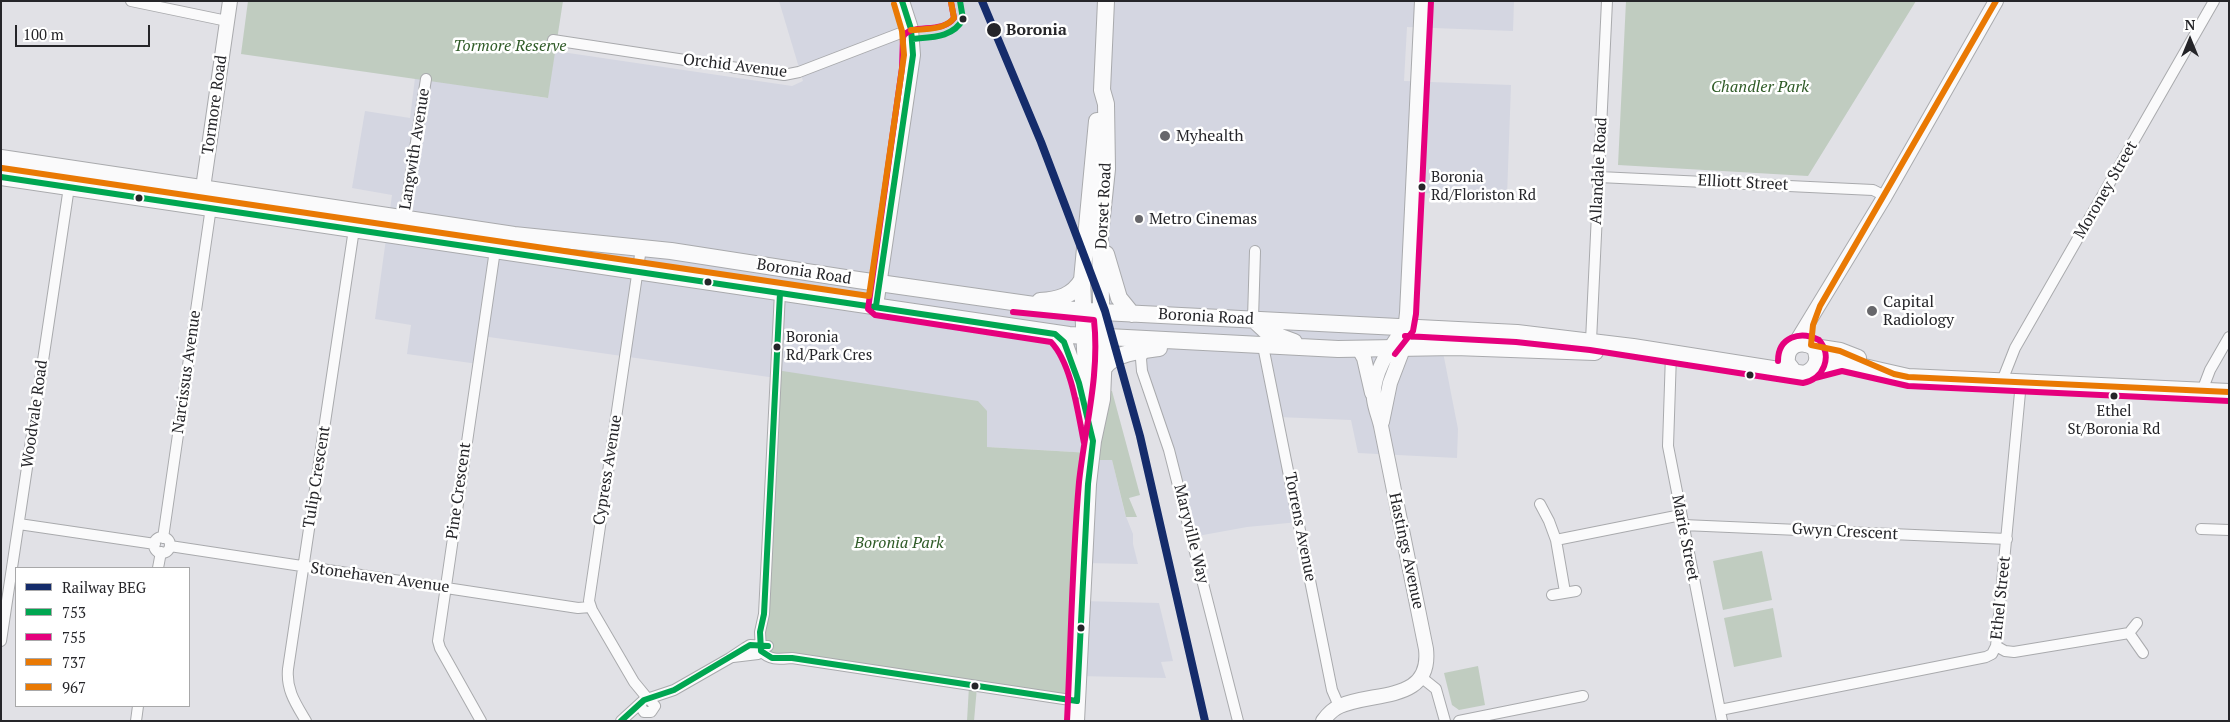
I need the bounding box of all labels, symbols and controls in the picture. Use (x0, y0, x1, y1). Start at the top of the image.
unlabelled marker (958, 14, 968, 24)
scale bar (18, 15, 152, 47)
north arrow (2165, 15, 2215, 65)
text: N (2185, 15, 2195, 34)
place label: Boronia (1006, 20, 1067, 40)
marker: Boronia (985, 21, 1003, 39)
text: 100 m (23, 24, 64, 44)
park label: Tormore Reserve (453, 36, 567, 56)
street label: Orchid Avenue (682, 50, 788, 82)
street label: Tormore Road (199, 54, 231, 156)
park label: Chandler Park (1711, 77, 1809, 97)
street label: Langwith Avenue (396, 87, 434, 211)
street label: Allandale Road (1587, 117, 1611, 225)
place label: Myhealth (1176, 126, 1244, 146)
marker: Myhealth (1158, 129, 1172, 143)
street label: Moroney Street (2070, 138, 2142, 242)
street label: Dorset Road (1092, 162, 1116, 250)
place label: Boronia Rd/Floriston Rd (1431, 169, 1536, 204)
street label: Elliott Street (1697, 171, 1789, 195)
marker: Boronia Rd/Floriston Rd (1417, 182, 1427, 192)
unlabelled marker (134, 193, 144, 203)
place label: Metro Cinemas (1149, 209, 1257, 229)
marker: Metro Cinemas (1133, 213, 1145, 225)
street label: Boronia Road (755, 255, 853, 289)
unlabelled marker (703, 277, 713, 287)
place label: Capital Radiology (1883, 292, 1954, 330)
marker: Capital Radiology (1865, 304, 1879, 318)
street label: Boronia Road (1158, 305, 1254, 329)
street label: Narcissus Avenue (169, 309, 205, 435)
place label: Boronia Rd/Park Cres (786, 329, 872, 364)
marker: Boronia Rd/Park Cres (772, 342, 782, 352)
street label: Woodvale Road (18, 359, 52, 469)
unlabelled marker (1745, 370, 1755, 380)
marker: Ethel St/Boronia Rd (2109, 391, 2119, 401)
place label: Ethel St/Boronia Rd (2068, 403, 2160, 438)
street label: Cypress Avenue (590, 414, 626, 526)
street label: Tulip Crescent (299, 425, 335, 529)
street label: Pine Crescent (443, 441, 475, 541)
street label: Torrens Avenue (1280, 471, 1320, 583)
street label: Maryville Way (1169, 482, 1213, 586)
street label: Hastings Avenue (1384, 491, 1428, 611)
street label: Marie Street (1667, 493, 1703, 583)
street label: Gwyn Crescent (1791, 520, 1899, 544)
park label: Boronia Park (854, 533, 944, 553)
street label: Ethel Street (1987, 555, 2015, 641)
street label: Stonehaven Avenue (309, 559, 451, 597)
legend (15, 567, 190, 707)
text: Railway BEG (62, 577, 146, 597)
text: 753 (62, 602, 86, 622)
unlabelled marker (1076, 623, 1086, 633)
text: 755 (62, 627, 86, 647)
text: 737 (62, 652, 86, 672)
text: 967 (62, 677, 86, 697)
unlabelled marker (970, 681, 980, 691)

